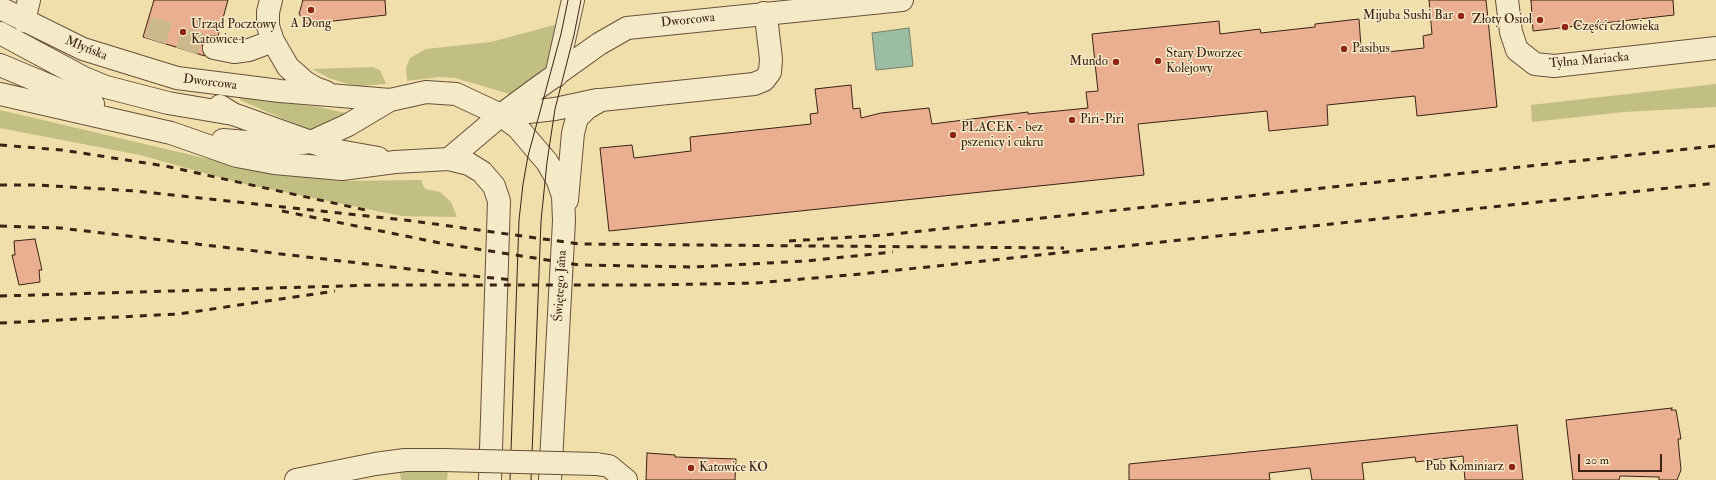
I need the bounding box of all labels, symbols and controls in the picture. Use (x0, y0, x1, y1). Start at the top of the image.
marker: A Dong (306, 5, 316, 15)
place label: Mijuba Sushi Bar (1363, 8, 1453, 24)
street label: Dworcowa (660, 10, 716, 32)
marker: Mijuba Sushi Bar (1456, 11, 1466, 21)
place label: Złoty Osioł (1472, 12, 1532, 28)
marker: Złoty Osioł (1535, 15, 1545, 25)
place label: A Dong (291, 16, 331, 32)
place label: Urząd Pocztowy Katowice 1 (191, 17, 276, 48)
place label: Części człowieka (1573, 19, 1659, 35)
marker: Części człowieka (1560, 22, 1570, 32)
marker: Urząd Pocztowy Katowice 1 (178, 27, 188, 37)
street label: Młyńska (63, 33, 109, 65)
place label: Pasibus (1352, 41, 1390, 57)
marker: Pasibus (1339, 44, 1349, 54)
place label: Stary Dworzec Kolejowy (1166, 46, 1243, 77)
street label: Tylna Mariacka (1548, 50, 1630, 72)
place label: Mundo (1070, 54, 1108, 70)
marker: Stary Dworzec Kolejowy (1153, 56, 1163, 66)
marker: Mundo (1111, 57, 1121, 67)
street label: Dworcowa (182, 72, 238, 94)
place label: Piri-Piri (1080, 112, 1124, 128)
marker: Piri-Piri (1067, 115, 1077, 125)
place label: PLACEK - bez pszenicy i cukru (961, 120, 1044, 151)
marker: PLACEK - bez pszenicy i cukru (948, 130, 958, 140)
street label: Świętego Jana (551, 250, 571, 322)
scale bar (1580, 446, 1664, 472)
text: 20 m (1585, 453, 1609, 468)
place label: Pub Kominiarz (1425, 459, 1504, 475)
place label: Katowice KO (699, 460, 768, 476)
marker: Pub Kominiarz (1507, 462, 1517, 472)
marker: Katowice KO (686, 463, 696, 473)

